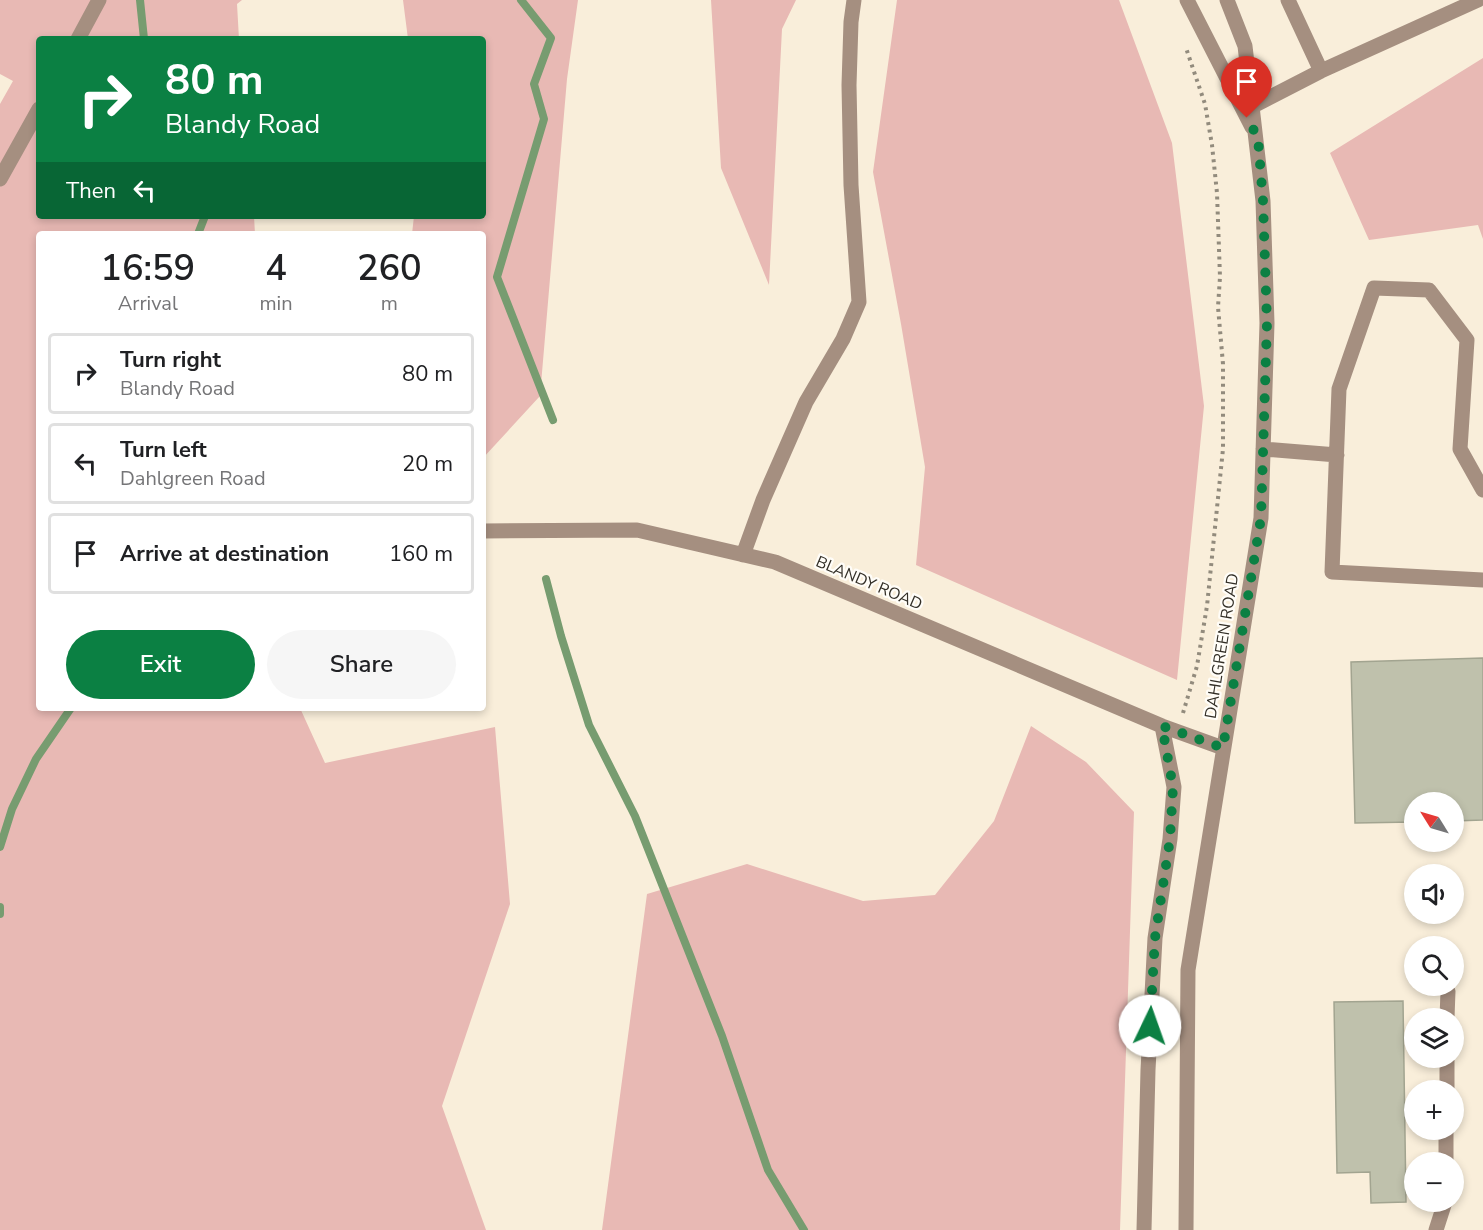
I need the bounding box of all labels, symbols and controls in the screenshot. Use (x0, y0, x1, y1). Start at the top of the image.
text: 80 m (165, 52, 264, 109)
pin (1221, 56, 1272, 118)
icon: right (66, 60, 144, 138)
icon: arrive (1230, 65, 1263, 98)
text: Blandy Road (165, 106, 320, 143)
icon: left (128, 174, 161, 207)
text: Then (66, 176, 116, 206)
text: 16:59 (100, 244, 195, 293)
text: 4 (265, 244, 287, 293)
text: 260 (357, 244, 422, 293)
text: Arrival (118, 290, 178, 317)
text: min (260, 290, 293, 317)
text: m (381, 290, 398, 317)
text: Turn right (120, 345, 221, 375)
icon: right (69, 357, 102, 390)
text: 80 m (402, 359, 453, 389)
text: Blandy Road (120, 375, 235, 402)
text: Turn left (120, 435, 207, 465)
icon: left (69, 447, 102, 480)
text: 20 m (402, 449, 453, 479)
text: Dahlgreen Road (120, 465, 266, 492)
icon: arrive (69, 537, 102, 570)
text: Arrive at destination (120, 539, 329, 569)
text: 160 m (389, 539, 453, 569)
street label: BLANDY ROAD (812, 551, 926, 615)
street label: DAHLGREEN ROAD (1200, 572, 1244, 720)
button: Exit (66, 630, 255, 699)
button: Share (267, 630, 456, 699)
north arrow (1404, 792, 1464, 852)
map controls (1404, 792, 1464, 1212)
button: sound (1404, 864, 1464, 924)
button: search (1404, 936, 1464, 996)
position arrow (1118, 994, 1182, 1058)
button: layers (1404, 1008, 1464, 1068)
button: + (1404, 1080, 1464, 1140)
button: − (1404, 1152, 1464, 1212)

